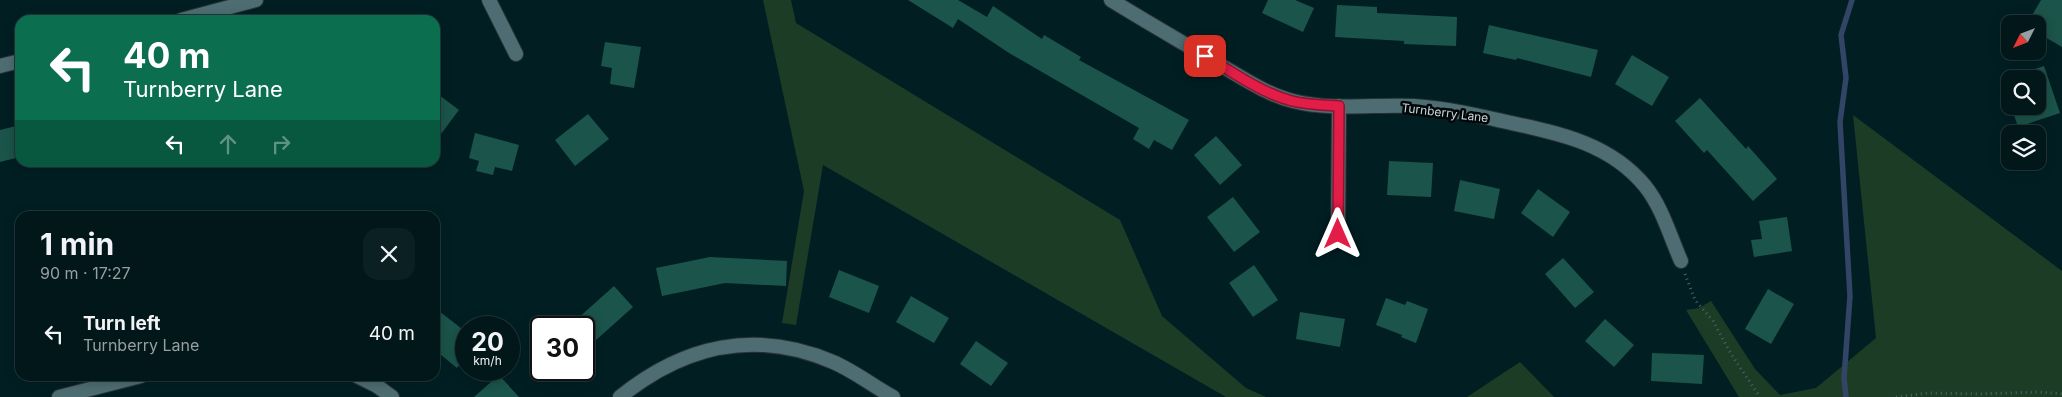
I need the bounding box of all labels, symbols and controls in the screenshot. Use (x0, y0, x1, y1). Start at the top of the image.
north arrow (2001, 15, 2046, 60)
map controls (2001, 15, 2046, 170)
text: 40 m (123, 34, 211, 76)
icon: left (40, 35, 105, 100)
pin (1184, 35, 1226, 77)
icon: arrive (1191, 42, 1219, 70)
button: search (2001, 70, 2046, 115)
text: Turnberry Lane (123, 76, 283, 102)
street label: Turnberry Lane (1401, 100, 1489, 125)
button: layers (2001, 125, 2046, 170)
icon: left (161, 130, 189, 158)
icon: ahead (214, 130, 242, 158)
icon: right (267, 130, 295, 158)
position arrow (1311, 207, 1363, 259)
text: 1 min (40, 226, 114, 262)
button: close (363, 228, 415, 280)
text: 90 m · 17:27 (40, 263, 131, 283)
text: Turn left (83, 312, 161, 335)
speed limit sign: 30 (530, 316, 595, 381)
icon: left (40, 320, 68, 348)
text: 40 m (369, 322, 415, 345)
text: 20 (471, 327, 504, 357)
text: Turnberry Lane (83, 335, 199, 355)
text: km/h (473, 353, 502, 368)

